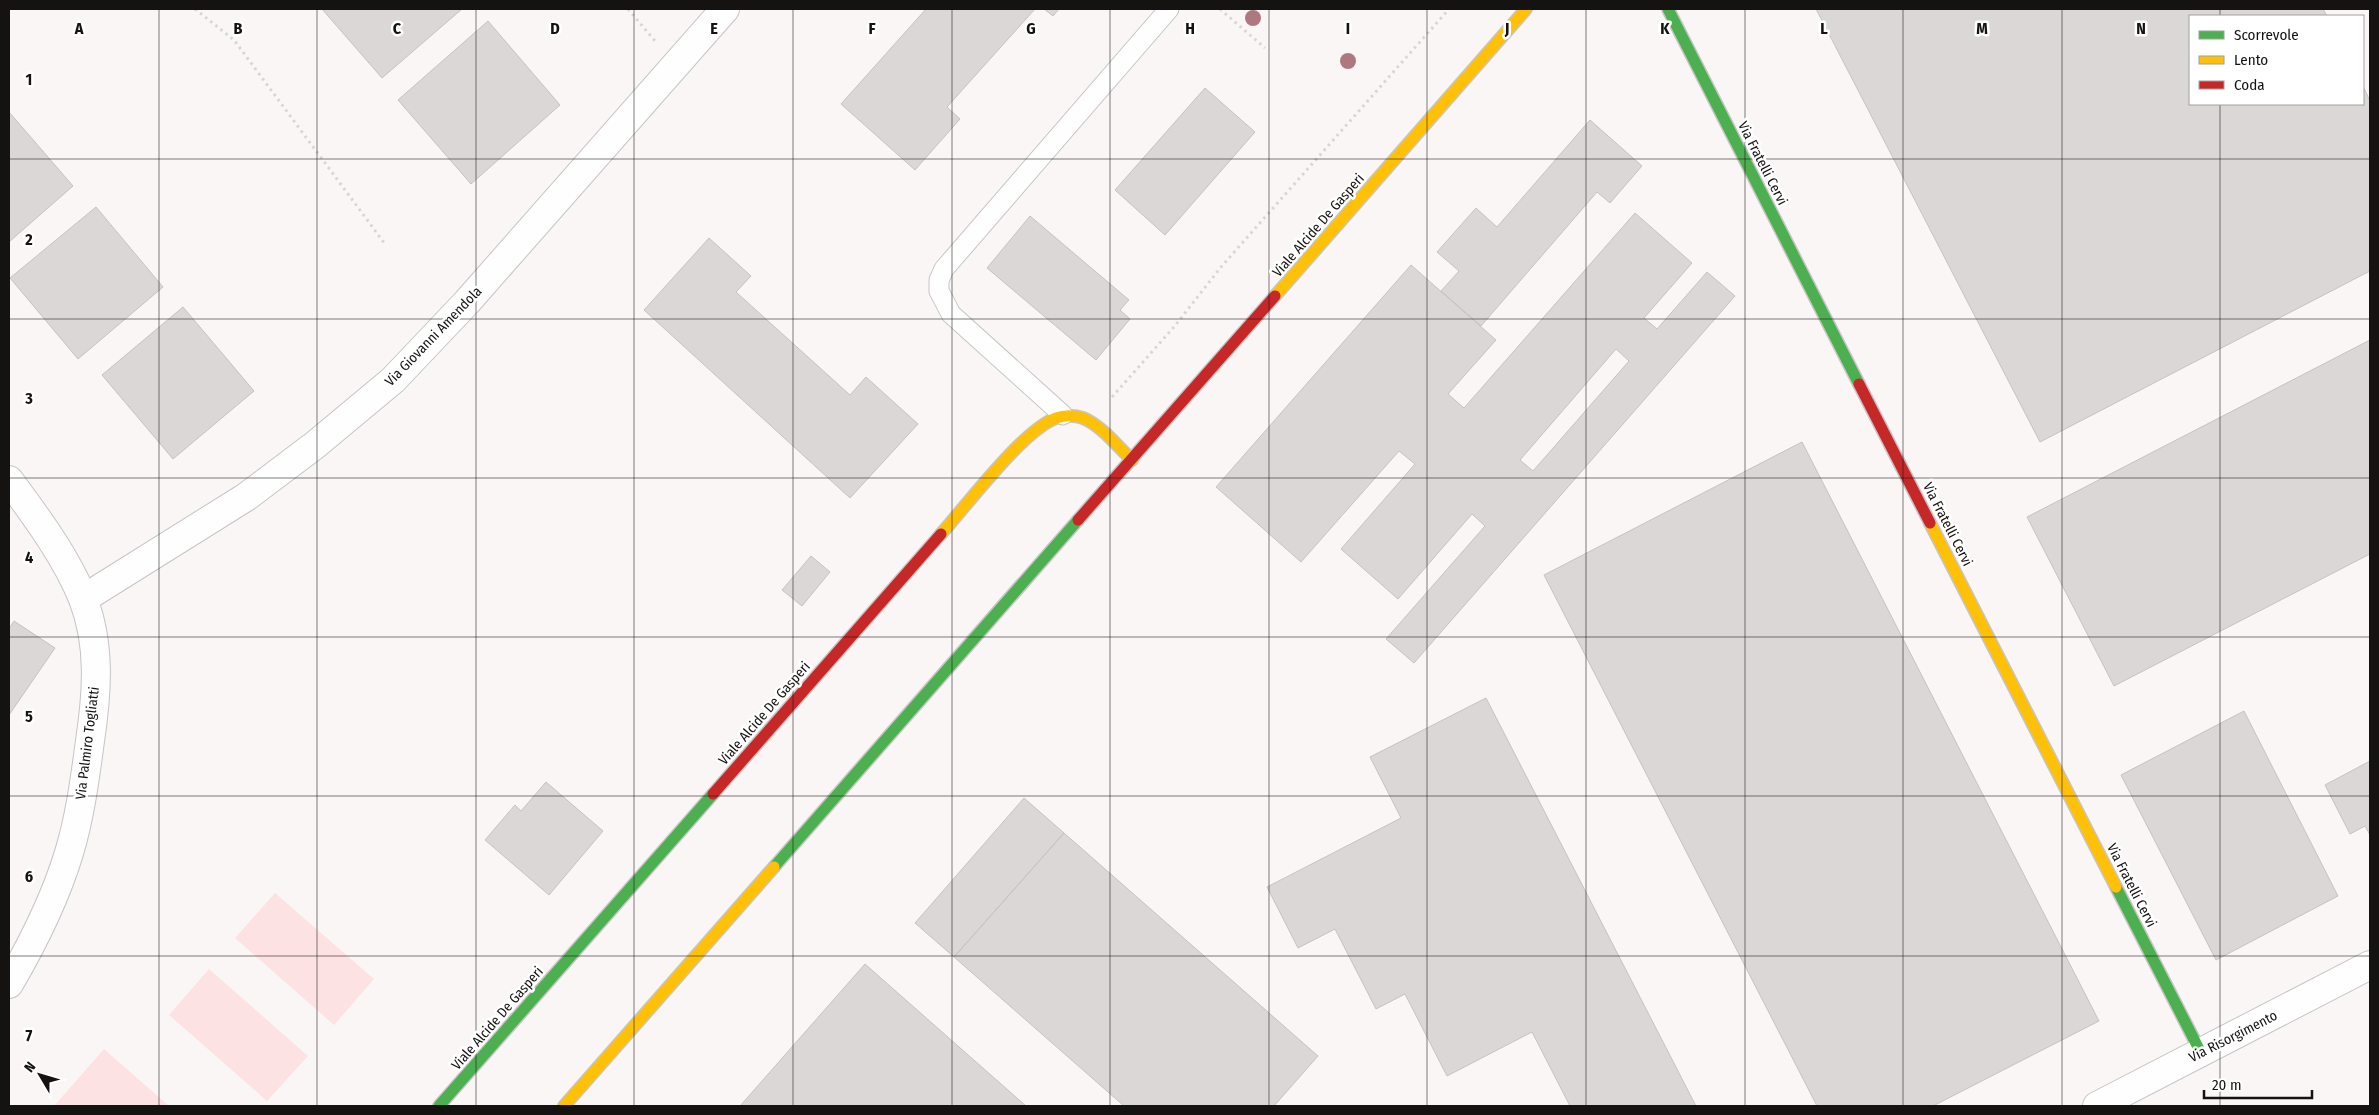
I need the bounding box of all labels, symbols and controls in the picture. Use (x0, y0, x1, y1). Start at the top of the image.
legend (2189, 15, 2364, 105)
text: A (74, 19, 84, 38)
text: B (234, 19, 243, 38)
text: C (393, 19, 402, 38)
text: D (550, 19, 560, 38)
text: E (710, 19, 718, 38)
text: F (868, 19, 876, 38)
text: G (1026, 19, 1036, 38)
text: H (1185, 19, 1195, 38)
text: I (1346, 19, 1350, 38)
text: J (1504, 19, 1509, 38)
text: K (1660, 19, 1670, 38)
text: L (1820, 19, 1828, 38)
text: M (1976, 19, 1988, 38)
text: N (2136, 19, 2146, 38)
text: Scorrevole (2234, 26, 2299, 44)
text: Lento (2234, 51, 2268, 69)
text: 1 (26, 70, 32, 89)
text: Coda (2234, 76, 2265, 94)
street label: Via Fratelli Cervi (1734, 119, 1791, 208)
street label: Viale Alcide De Gasperi (1269, 170, 1368, 280)
text: 2 (24, 230, 33, 249)
street label: Via Giovanni Amendola (381, 283, 485, 390)
text: 3 (24, 389, 33, 408)
street label: Via Fratelli Cervi (1919, 480, 1976, 569)
text: 4 (25, 548, 33, 567)
street label: Viale Alcide De Gasperi (715, 658, 814, 768)
street label: Via Palmiro Togliatti (72, 686, 103, 801)
text: 5 (25, 707, 33, 726)
street label: Via Fratelli Cervi (2103, 841, 2160, 930)
text: 6 (25, 867, 33, 886)
street label: Viale Alcide De Gasperi (448, 963, 547, 1073)
street label: Via Risorgimento (2186, 1007, 2280, 1066)
text: 7 (26, 1026, 33, 1045)
north arrow (15, 1050, 65, 1100)
text: N (21, 1059, 39, 1076)
scale bar (2204, 1068, 2312, 1100)
text: 20 m (2212, 1076, 2242, 1094)

